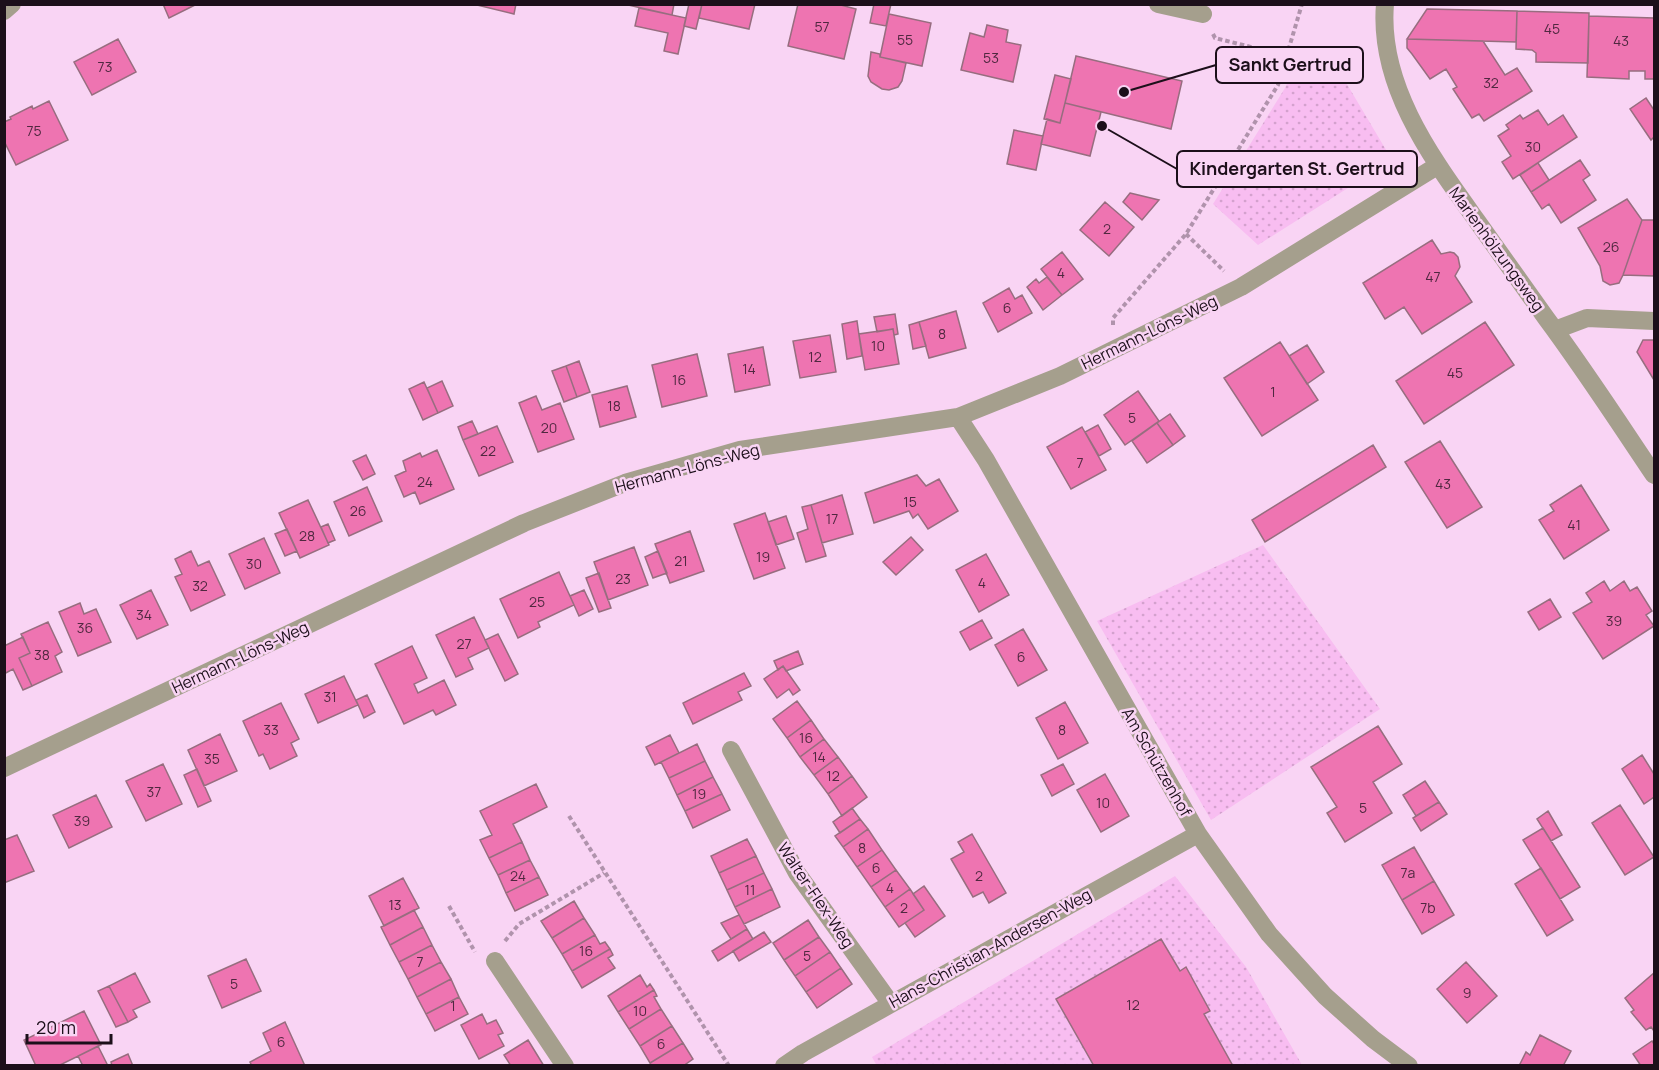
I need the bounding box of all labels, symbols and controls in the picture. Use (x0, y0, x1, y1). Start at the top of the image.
house number: 57 (814, 17, 830, 36)
house number: 45 (1544, 19, 1560, 38)
house number: 55 (897, 30, 913, 49)
house number: 43 (1613, 31, 1629, 50)
callout: Sankt Gertrud (1216, 47, 1363, 83)
house number: 53 (983, 48, 999, 67)
text: Sankt Gertrud (1228, 52, 1352, 76)
house number: 73 (98, 57, 112, 76)
house number: 32 (1483, 73, 1499, 92)
house number: 75 (26, 121, 42, 140)
house number: 30 (1525, 137, 1541, 156)
callout: Kindergarten St. Gertrud (1177, 151, 1417, 187)
text: Kindergarten St. Gertrud (1189, 156, 1405, 180)
street label: Marienhölzungsweg (1444, 182, 1550, 316)
house number: 2 (1103, 219, 1111, 238)
house number: 26 (1603, 237, 1619, 256)
house number: 4 (1057, 263, 1065, 282)
house number: 47 (1425, 267, 1441, 286)
street label: Hermann-Löns-Weg (1077, 290, 1221, 374)
house number: 6 (1003, 298, 1011, 317)
house number: 8 (938, 324, 946, 343)
house number: 10 (871, 336, 885, 355)
house number: 12 (808, 347, 822, 366)
house number: 14 (742, 359, 756, 378)
house number: 45 (1447, 363, 1463, 382)
house number: 16 (672, 370, 686, 389)
house number: 1 (1270, 382, 1276, 401)
house number: 18 (607, 396, 621, 415)
house number: 5 (1128, 408, 1136, 427)
house number: 20 (541, 418, 557, 437)
street label: Hermann-Löns-Weg (612, 438, 762, 498)
house number: 22 (480, 441, 496, 460)
house number: 7 (1076, 453, 1084, 472)
house number: 24 (417, 472, 433, 491)
house number: 43 (1435, 474, 1451, 493)
house number: 15 (903, 492, 917, 511)
house number: 26 (350, 501, 366, 520)
house number: 17 (826, 509, 838, 528)
house number: 41 (1567, 515, 1581, 534)
house number: 28 (299, 526, 315, 545)
house number: 19 (756, 547, 770, 566)
house number: 21 (674, 551, 688, 570)
house number: 30 (246, 554, 262, 573)
house number: 23 (615, 569, 631, 588)
house number: 4 (978, 573, 986, 592)
house number: 32 (192, 576, 208, 595)
house number: 25 (529, 592, 545, 611)
house number: 34 (136, 605, 152, 624)
house number: 39 (1606, 611, 1622, 630)
street label: Hermann-Löns-Weg (168, 616, 312, 698)
house number: 36 (77, 618, 93, 637)
house number: 27 (456, 634, 472, 653)
house number: 38 (34, 645, 50, 664)
house number: 6 (1017, 647, 1025, 666)
house number: 31 (323, 687, 337, 706)
street label: Am Schützenhof (1117, 704, 1197, 821)
house number: 33 (263, 720, 279, 739)
house number: 8 (1058, 720, 1066, 739)
house number: 16 (799, 728, 813, 747)
house number: 14 (812, 747, 826, 766)
house number: 35 (204, 749, 220, 768)
house number: 12 (826, 766, 840, 785)
house number: 37 (147, 782, 161, 801)
house number: 19 (692, 784, 706, 803)
house number: 10 (1096, 793, 1110, 812)
house number: 5 (1359, 798, 1367, 817)
house number: 39 (74, 811, 90, 830)
street label: Walter-Flex-Weg (773, 838, 859, 952)
house number: 8 (858, 838, 866, 857)
house number: 6 (872, 858, 880, 877)
house number: 7a (1401, 863, 1415, 882)
house number: 24 (510, 866, 526, 885)
house number: 2 (975, 866, 983, 885)
house number: 4 (886, 878, 894, 897)
house number: 11 (745, 880, 755, 899)
street label: Hans-Christian-Andersen-Weg (885, 883, 1095, 1013)
house number: 13 (388, 895, 402, 914)
house number: 2 (900, 898, 908, 917)
house number: 7b (1420, 898, 1436, 917)
house number: 16 (579, 941, 593, 960)
house number: 5 (803, 946, 811, 965)
house number: 7 (416, 952, 424, 971)
house number: 5 (230, 974, 238, 993)
house number: 9 (1463, 983, 1471, 1002)
house number: 12 (1126, 995, 1140, 1014)
house number: 1 (450, 996, 456, 1015)
house number: 10 (633, 1001, 647, 1020)
scale bar (27, 1007, 111, 1045)
text: 20 m (36, 1015, 76, 1039)
house number: 6 (277, 1032, 285, 1051)
house number: 6 (657, 1034, 665, 1053)

